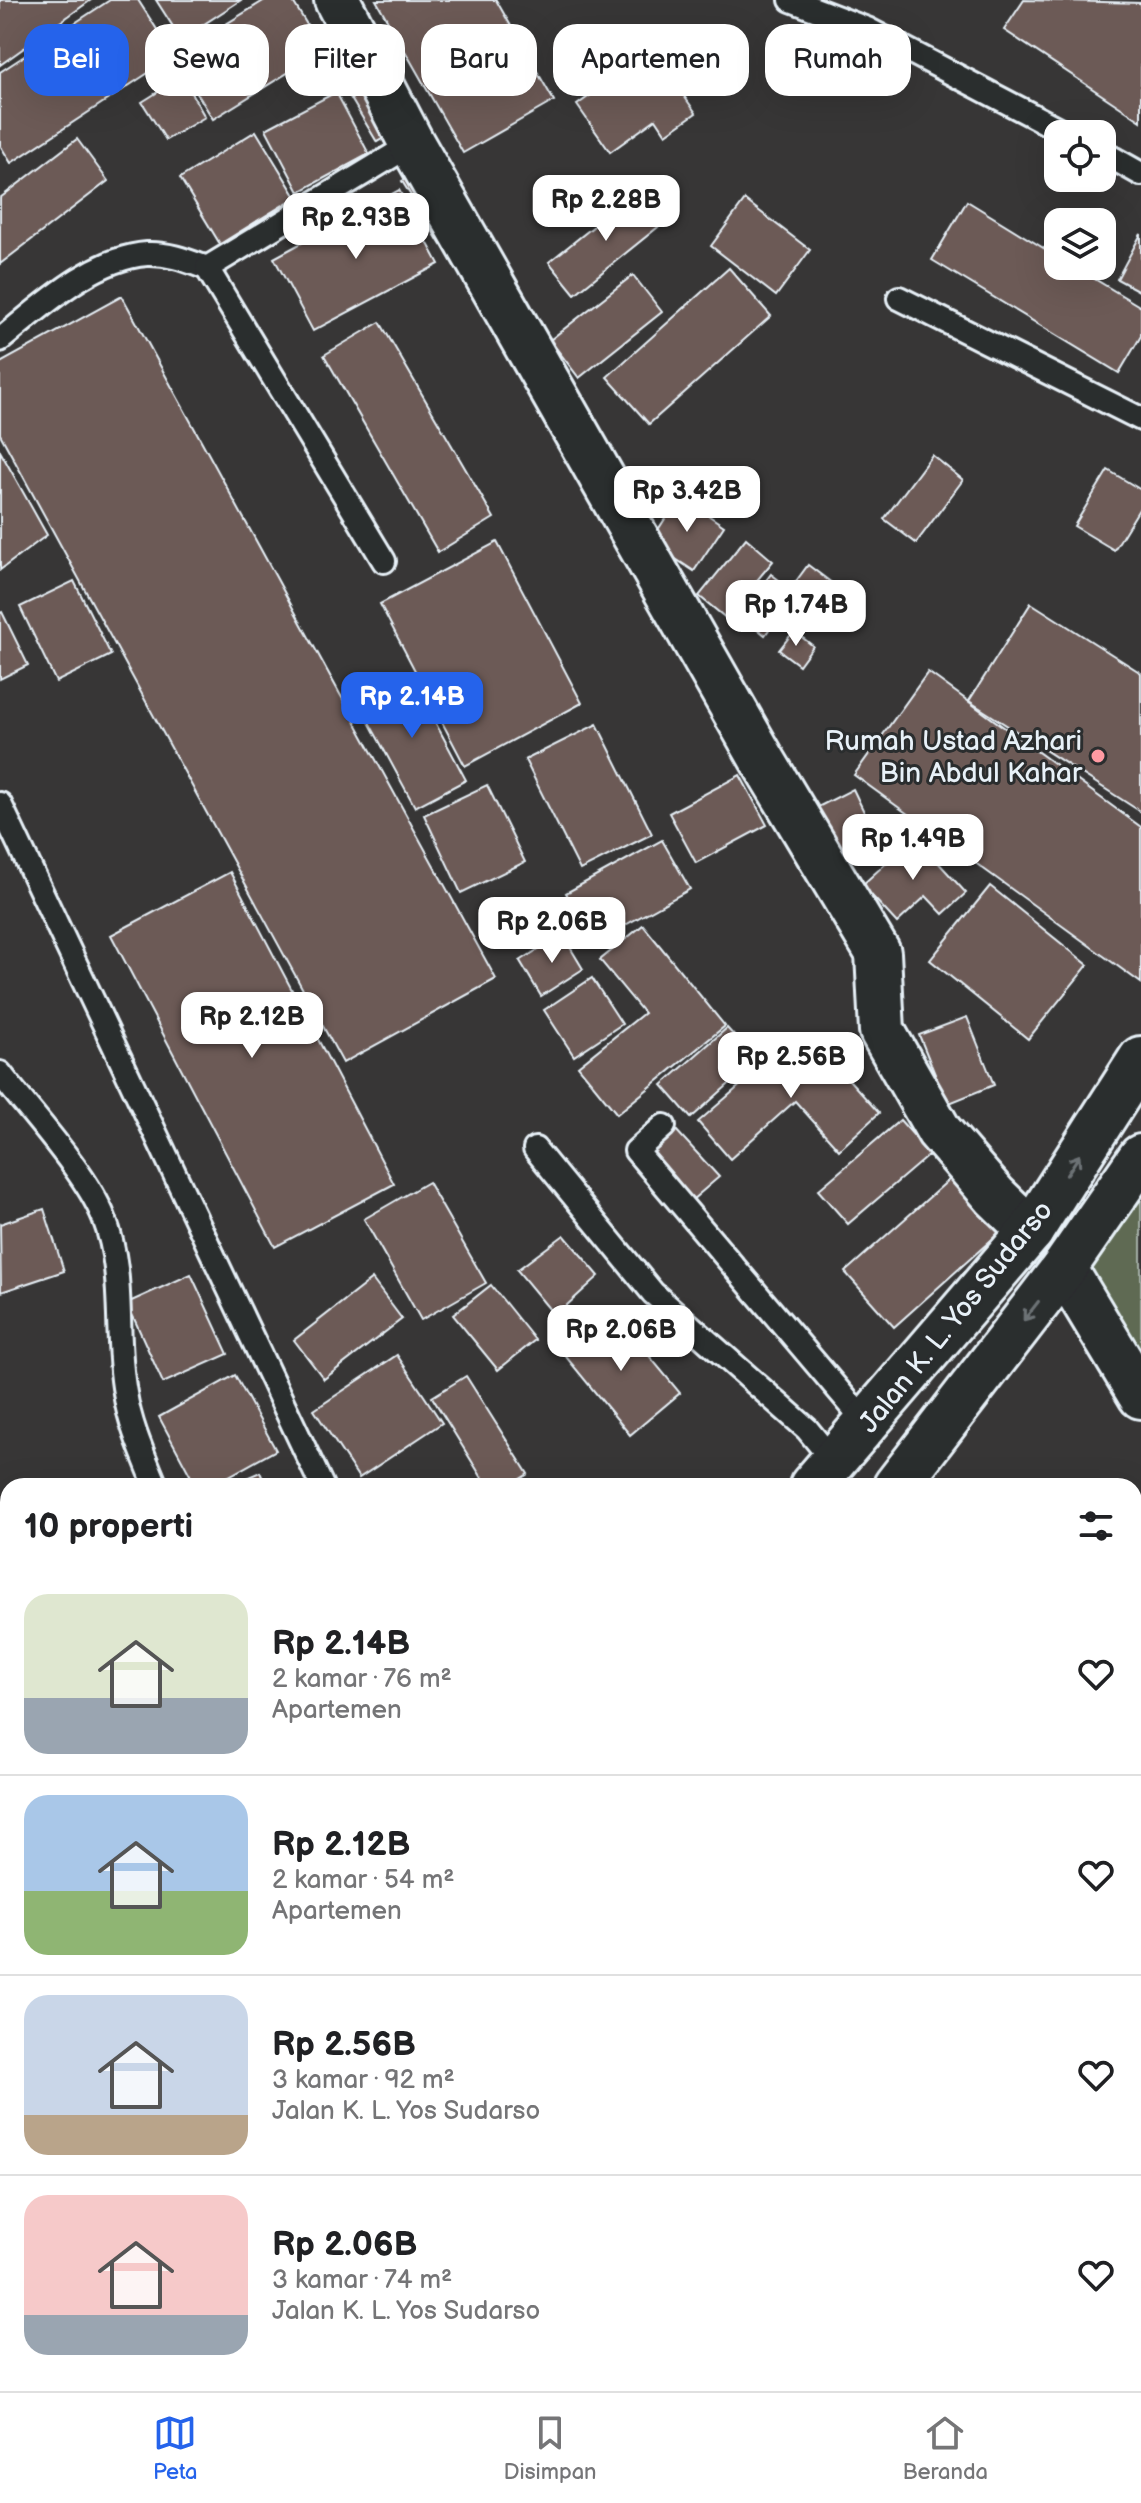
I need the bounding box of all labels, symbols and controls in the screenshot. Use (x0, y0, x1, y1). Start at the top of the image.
chip: Beli (24, 24, 129, 96)
chip: Sewa (145, 24, 269, 96)
chip: Filter (285, 24, 405, 96)
chip: Baru (421, 24, 537, 96)
chip: Apartemen (553, 24, 749, 96)
chip: Rumah (765, 24, 911, 96)
map controls (1044, 120, 1116, 280)
button: locate (1044, 120, 1116, 192)
pin: Rp 2.28B (523, 175, 689, 243)
text: Rp 2.28B (551, 185, 661, 216)
pin: Rp 2.93B (273, 193, 439, 261)
text: Rp 2.93B (301, 203, 411, 234)
button: layers (1044, 208, 1116, 280)
pin: Rp 3.42B (604, 466, 770, 534)
text: Rp 3.42B (632, 476, 742, 507)
pin: Rp 1.74B (713, 580, 879, 648)
text: Rp 1.74B (744, 590, 848, 621)
pin: Rp 2.14B (329, 672, 495, 740)
text: Rp 2.14B (359, 682, 465, 713)
place label: Rumah Ustad Azhari Bin Abdul Kahar (824, 725, 1083, 790)
marker: Rumah Ustad Azhari Bin Abdul Kahar (1089, 747, 1107, 765)
pin: Rp 1.49B (830, 814, 996, 882)
text: Rp 1.49B (860, 824, 966, 855)
pin: Rp 2.06B (469, 897, 635, 965)
text: Rp 2.06B (496, 907, 608, 938)
pin: Rp 2.12B (169, 992, 335, 1060)
text: Rp 2.12B (199, 1002, 305, 1033)
pin: Rp 2.56B (708, 1032, 874, 1100)
text: Rp 2.56B (736, 1042, 846, 1073)
one-way arrow (1065, 1155, 1081, 1177)
street label: Jalan K. L. Yos Sudarso (852, 1194, 1060, 1440)
one-way arrow (1022, 1300, 1039, 1321)
pin: Rp 2.06B (538, 1305, 704, 1373)
text: Rp 2.06B (565, 1315, 677, 1346)
icon: filters (1074, 1504, 1118, 1548)
text: 10 properti (24, 1506, 193, 1547)
text: Rp 2.14B (272, 1623, 410, 1664)
icon: home (88, 1626, 184, 1722)
icon: heart (1074, 1652, 1118, 1696)
text: 2 kamar · 76 m² (272, 1664, 452, 1695)
text: Apartemen (272, 1695, 402, 1726)
text: Rp 2.12B (272, 1824, 410, 1865)
icon: home (88, 1827, 184, 1923)
icon: heart (1074, 1853, 1118, 1897)
text: 2 kamar · 54 m² (272, 1865, 454, 1896)
text: Apartemen (272, 1896, 402, 1927)
text: Rp 2.56B (272, 2024, 416, 2065)
icon: home (88, 2027, 184, 2123)
icon: heart (1074, 2053, 1118, 2097)
text: 3 kamar · 92 m² (272, 2065, 455, 2096)
text: Jalan K. L. Yos Sudarso (272, 2096, 540, 2127)
text: Rp 2.06B (272, 2224, 418, 2265)
icon: home (88, 2227, 184, 2323)
icon: heart (1074, 2253, 1118, 2297)
text: 3 kamar · 74 m² (272, 2265, 452, 2296)
text: Jalan K. L. Yos Sudarso (272, 2296, 540, 2327)
tab: Peta (153, 2411, 198, 2486)
tab: Disimpan (503, 2411, 597, 2486)
tab: Beranda (902, 2411, 988, 2486)

